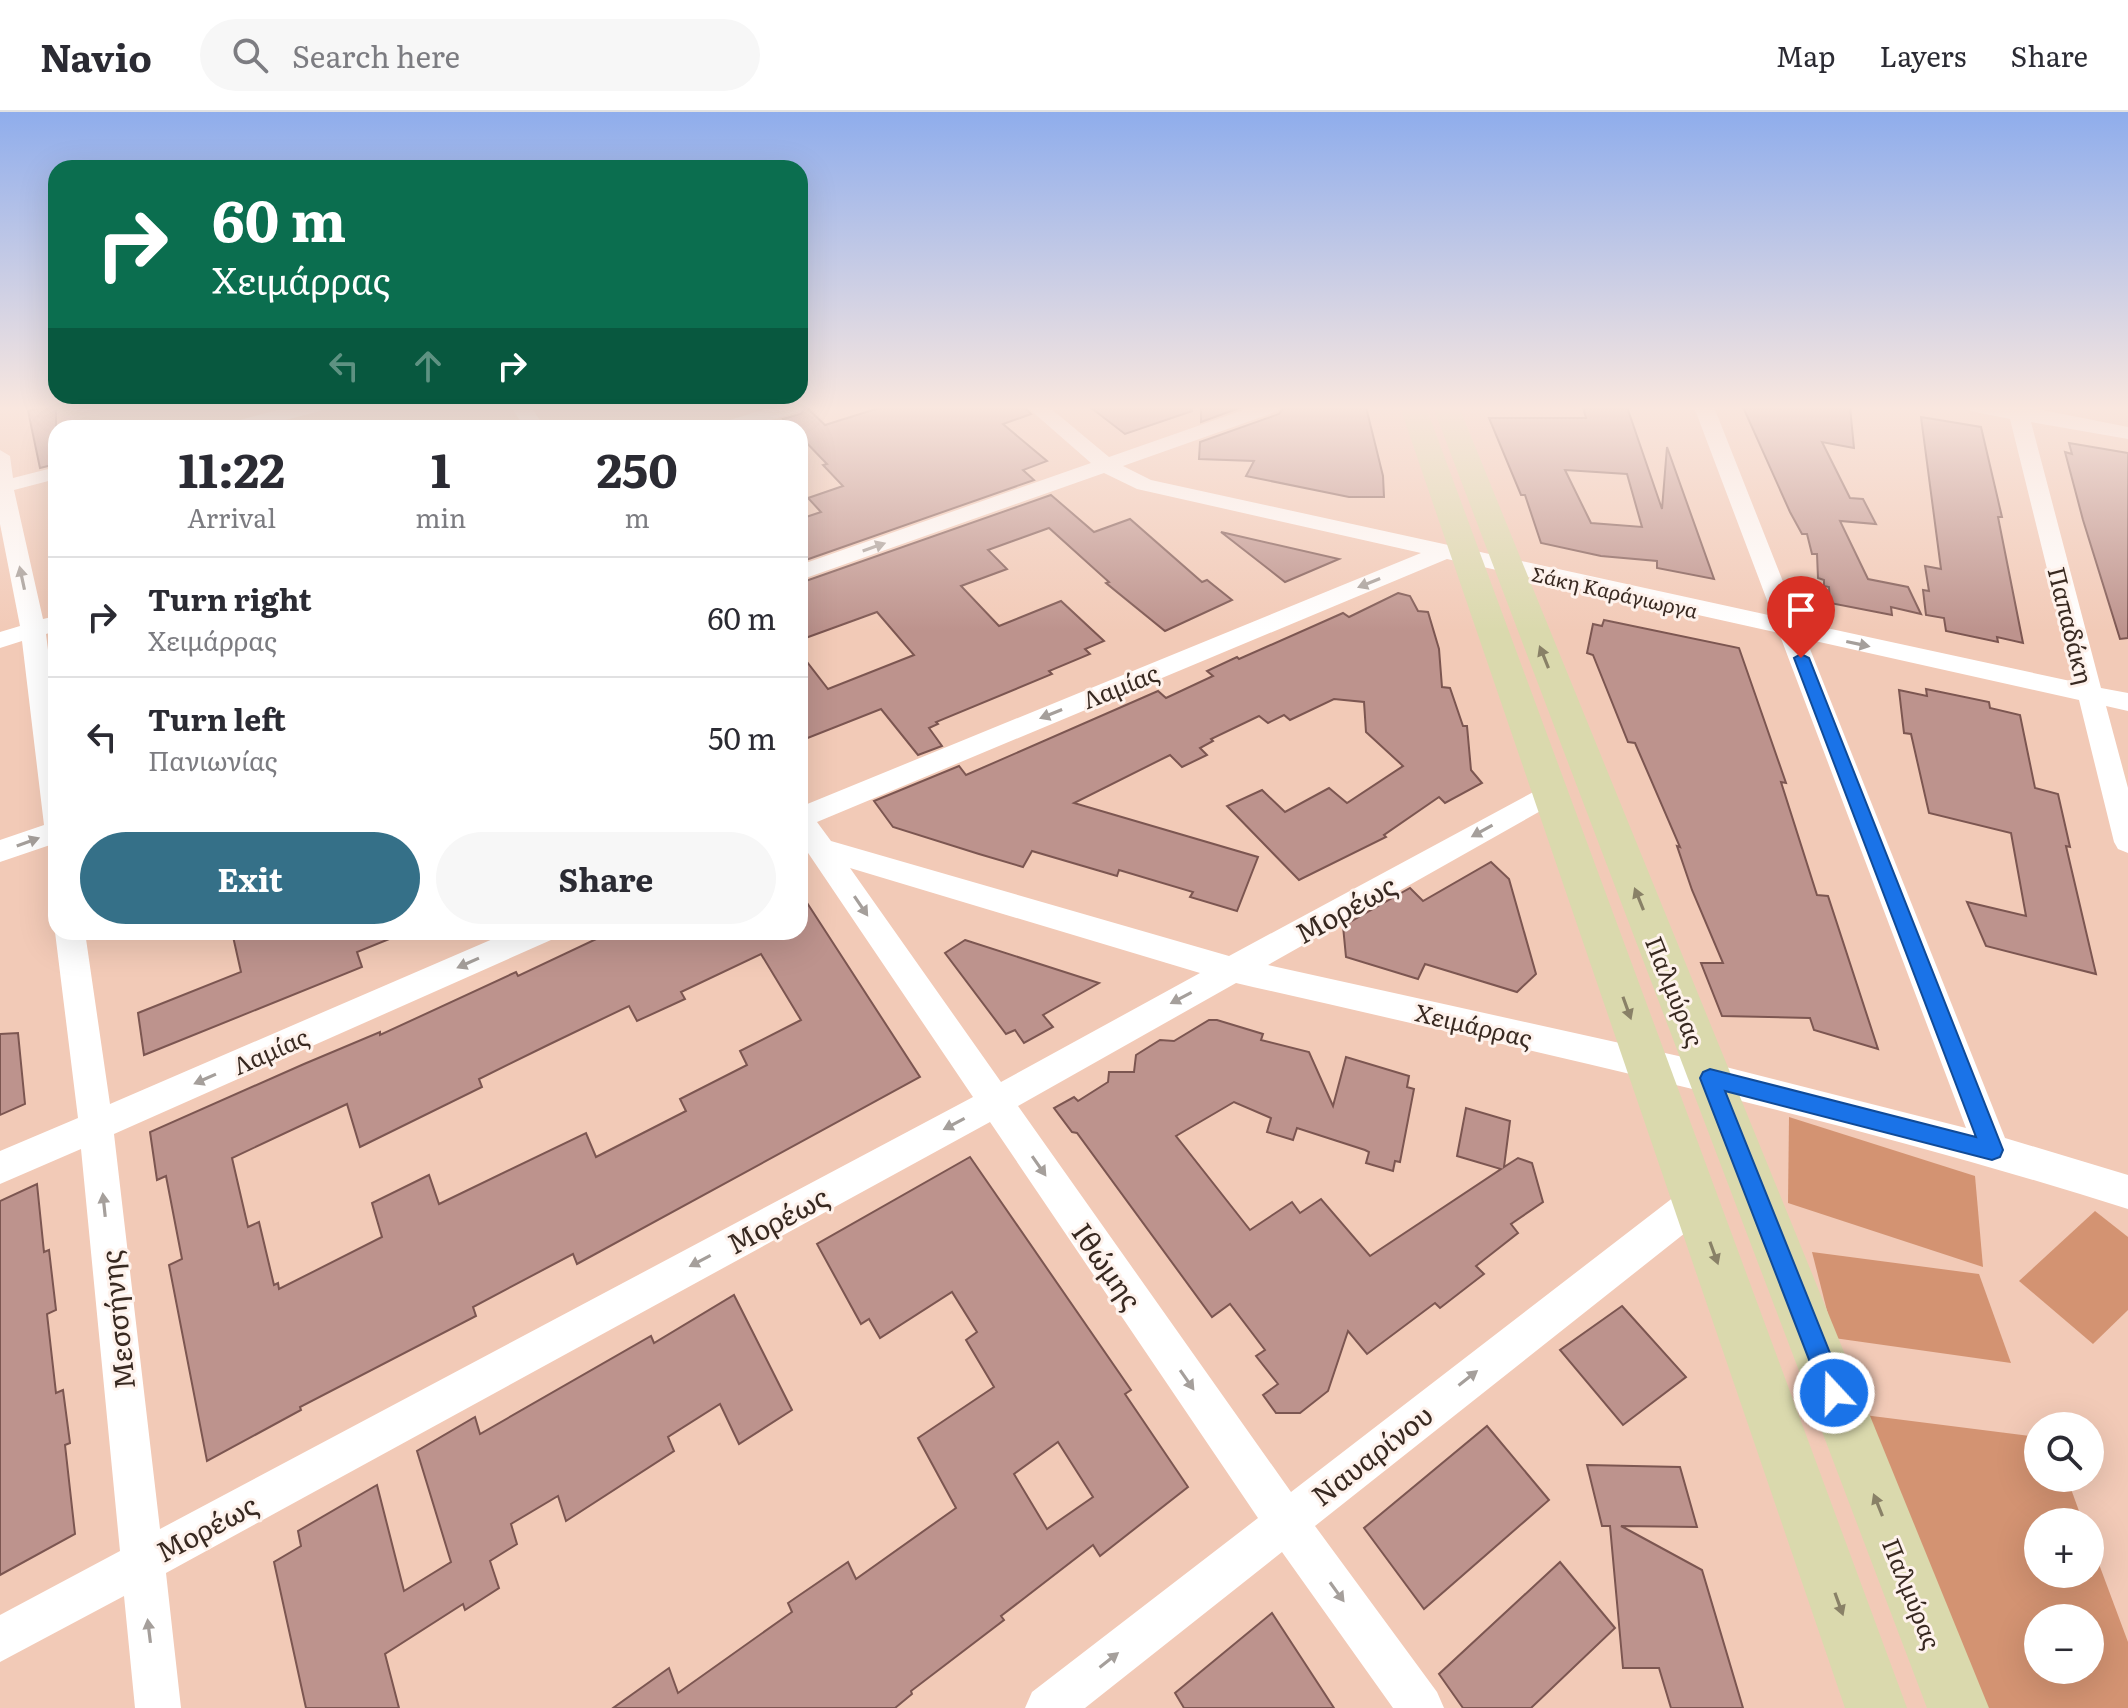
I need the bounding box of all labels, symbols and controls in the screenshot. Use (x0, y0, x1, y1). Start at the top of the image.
search box (200, 19, 760, 91)
text: Navio (40, 27, 152, 84)
icon: search (228, 33, 272, 77)
text: Search here (292, 33, 460, 77)
text: Map (1776, 34, 1835, 76)
text: Layers (1879, 34, 1966, 76)
text: Share (2010, 34, 2088, 76)
text: 60 m (212, 176, 346, 259)
icon: right (80, 192, 184, 296)
text: Χειμάρρας (212, 252, 390, 305)
icon: left (322, 344, 366, 388)
icon: ahead (406, 344, 450, 388)
icon: right (490, 344, 534, 388)
text: 11:22 (178, 432, 285, 503)
text: 1 (431, 432, 451, 503)
text: 250 (597, 432, 678, 503)
text: Arrival (187, 497, 276, 536)
text: min (415, 497, 466, 536)
text: m (625, 497, 650, 536)
one-way arrow (862, 541, 886, 553)
street label: Σάκη Καράγιωργα (1529, 557, 1701, 625)
street label: Παπαδάκη (2041, 563, 2103, 687)
one-way arrow (15, 566, 28, 591)
text: Turn right (148, 576, 312, 620)
pin (1767, 576, 1835, 658)
one-way arrow (1357, 577, 1381, 590)
icon: arrive (1779, 588, 1823, 632)
icon: right (80, 595, 124, 639)
text: 60 m (707, 595, 776, 639)
text: Χειμάρρας (148, 620, 277, 659)
one-way arrow (1846, 638, 1871, 651)
one-way arrow (1537, 645, 1550, 669)
street label: Λαμίας (1077, 654, 1163, 716)
text: Turn left (148, 696, 286, 740)
one-way arrow (1039, 708, 1063, 721)
icon: left (80, 715, 124, 759)
text: 50 m (708, 715, 776, 759)
text: Πανιωνίας (148, 740, 277, 779)
one-way arrow (1471, 824, 1493, 838)
button: Exit (80, 832, 420, 924)
button: Share (436, 832, 776, 924)
one-way arrow (16, 835, 40, 847)
street label: Μορέως (1287, 863, 1403, 953)
one-way arrow (1632, 887, 1645, 911)
one-way arrow (853, 895, 868, 916)
street label: Παλμύρας (1638, 931, 1714, 1051)
one-way arrow (456, 957, 480, 970)
one-way arrow (1170, 991, 1193, 1005)
street label: Χειμάρρας (1412, 994, 1536, 1054)
one-way arrow (1621, 996, 1633, 1020)
street label: Λαμίας (227, 1018, 314, 1082)
one-way arrow (193, 1073, 216, 1086)
one-way arrow (943, 1117, 965, 1131)
one-way arrow (1031, 1156, 1046, 1177)
street label: Μορέως (719, 1175, 835, 1263)
one-way arrow (97, 1192, 110, 1217)
street label: Ιθώμης (1063, 1213, 1153, 1317)
one-way arrow (1708, 1241, 1720, 1265)
street label: Μεσσήνης (88, 1248, 144, 1392)
one-way arrow (689, 1254, 712, 1267)
position arrow (1792, 1351, 1876, 1435)
one-way arrow (1180, 1369, 1195, 1390)
one-way arrow (1458, 1371, 1478, 1387)
street label: Ναυαρίνου (1301, 1393, 1441, 1515)
map controls (2024, 1412, 2104, 1684)
button: search (2024, 1412, 2104, 1492)
street label: Μορέως (148, 1483, 264, 1571)
one-way arrow (1872, 1493, 1885, 1517)
button: + (2024, 1508, 2104, 1588)
street label: Παλμύρας (1875, 1533, 1951, 1653)
one-way arrow (1329, 1582, 1345, 1603)
one-way arrow (1833, 1592, 1845, 1616)
button: − (2024, 1604, 2104, 1684)
one-way arrow (142, 1618, 155, 1643)
one-way arrow (1099, 1652, 1119, 1669)

